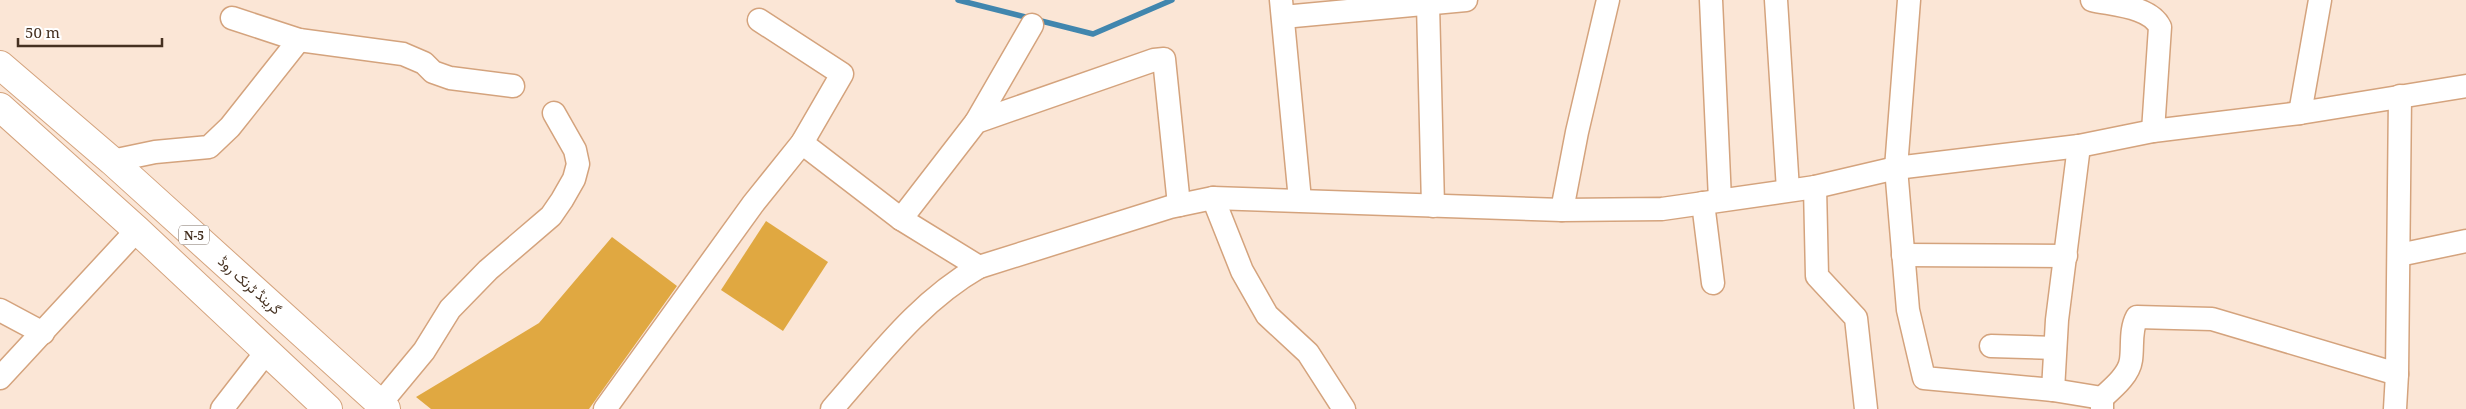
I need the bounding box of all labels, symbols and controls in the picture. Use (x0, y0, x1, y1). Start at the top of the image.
scale bar (18, 15, 161, 47)
text: 50 m (25, 22, 60, 42)
road number: N-5 (179, 226, 209, 244)
street label: گرینڈ ٹرنک روڈ (214, 252, 286, 318)

